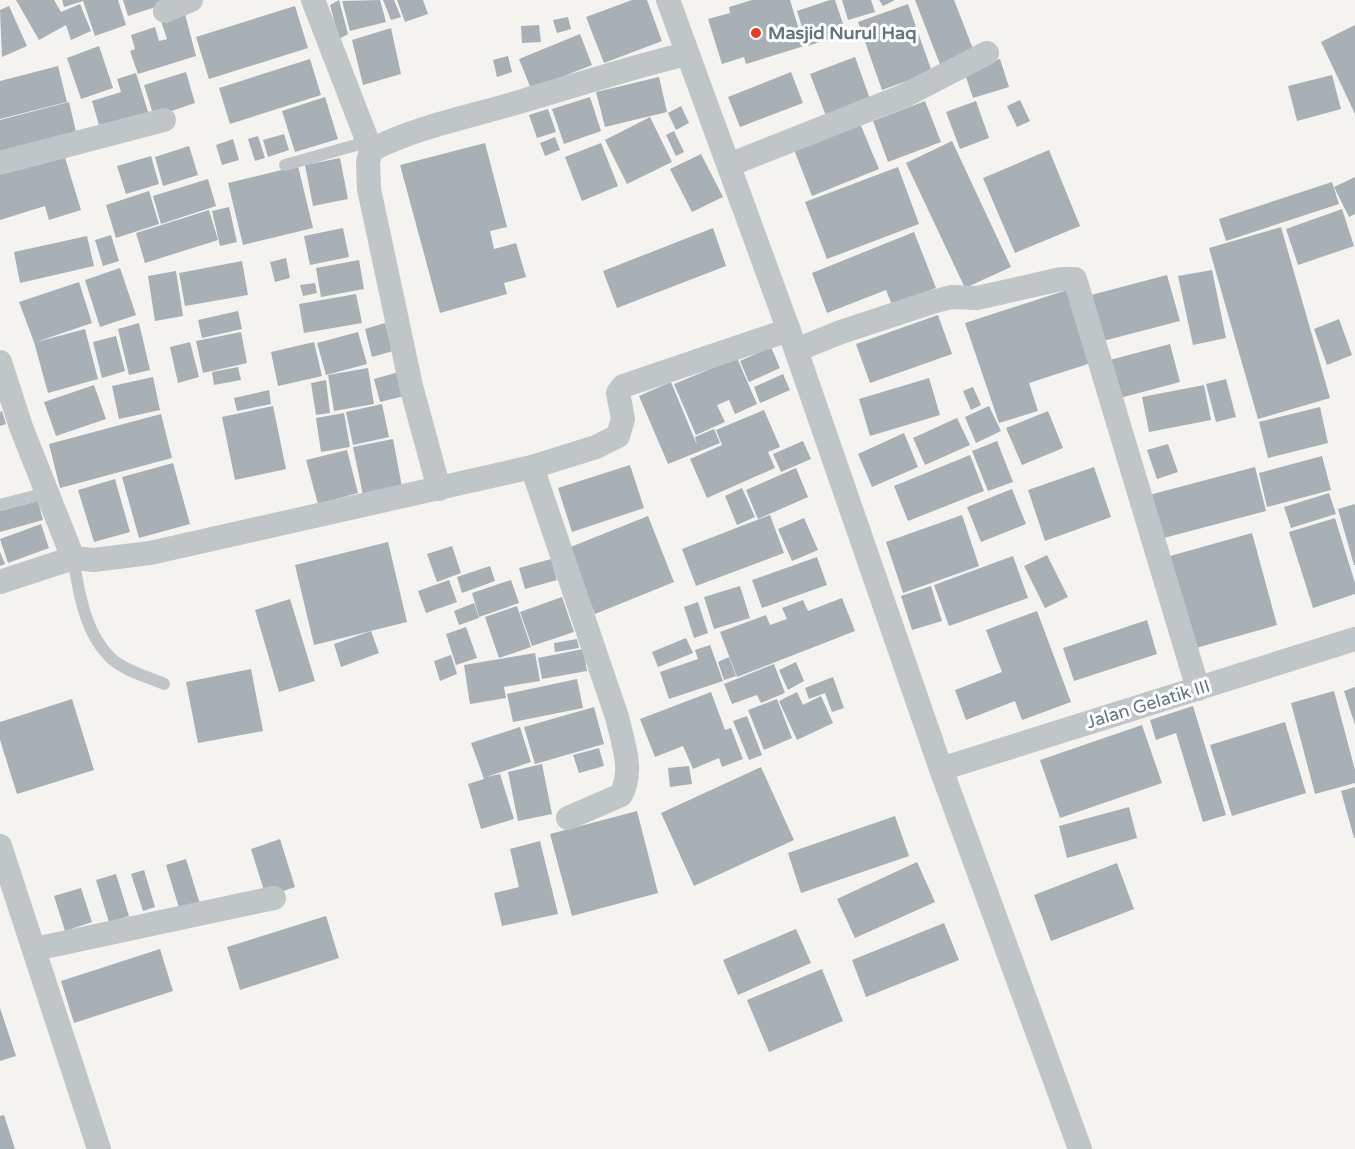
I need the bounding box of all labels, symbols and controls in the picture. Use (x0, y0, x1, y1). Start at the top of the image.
place label: Masjid Nurul Haq (768, 22, 917, 44)
marker: Masjid Nurul Haq (749, 26, 763, 40)
street label: Jalan Gelatik III (1083, 675, 1213, 733)

